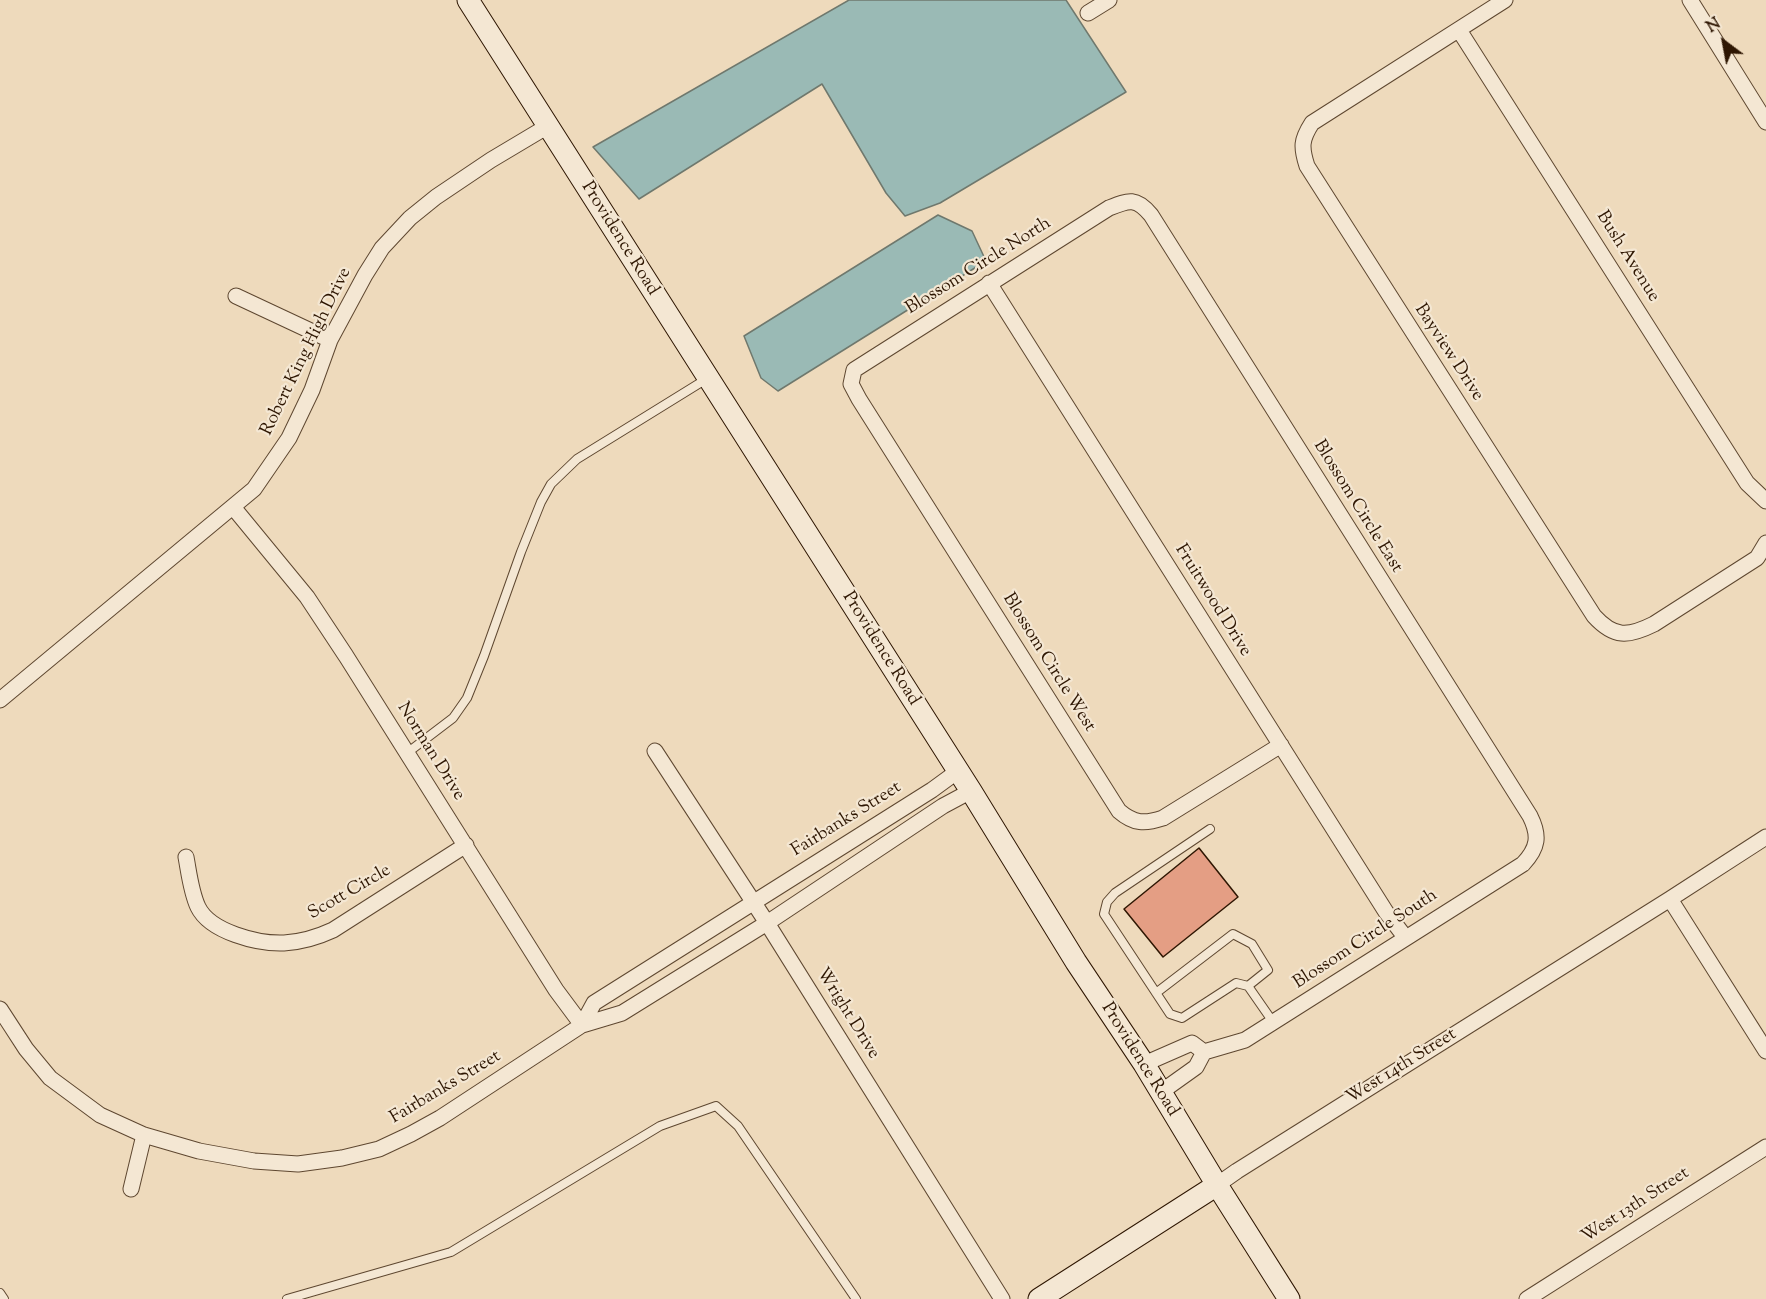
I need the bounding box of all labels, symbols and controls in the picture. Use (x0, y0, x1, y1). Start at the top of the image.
north arrow (1694, 12, 1754, 72)
text: N (1703, 13, 1726, 39)
street label: Providence Road (575, 178, 663, 300)
street label: Bush Avenue (1590, 207, 1664, 307)
street label: Blossom Circle North (902, 214, 1056, 320)
street label: Robert King High Drive (257, 265, 357, 439)
street label: Bayview Drive (1409, 300, 1487, 406)
street label: Blossom Circle East (1308, 437, 1406, 577)
street label: Fruitwood Drive (1169, 541, 1255, 661)
street label: Providence Road (836, 588, 924, 710)
street label: Blossom Circle West (997, 590, 1099, 736)
street label: Norman Drive (391, 699, 469, 805)
street label: Fairbanks Street (788, 778, 906, 862)
street label: Scott Circle (305, 861, 395, 925)
street label: Blossom Circle South (1290, 885, 1442, 995)
street label: Wright Drive (811, 965, 883, 1063)
street label: Providence Road (1095, 999, 1183, 1121)
street label: West 14th Street (1343, 1025, 1461, 1109)
street label: Fairbanks Street (387, 1046, 505, 1130)
street label: West 13th Street (1578, 1163, 1694, 1249)

